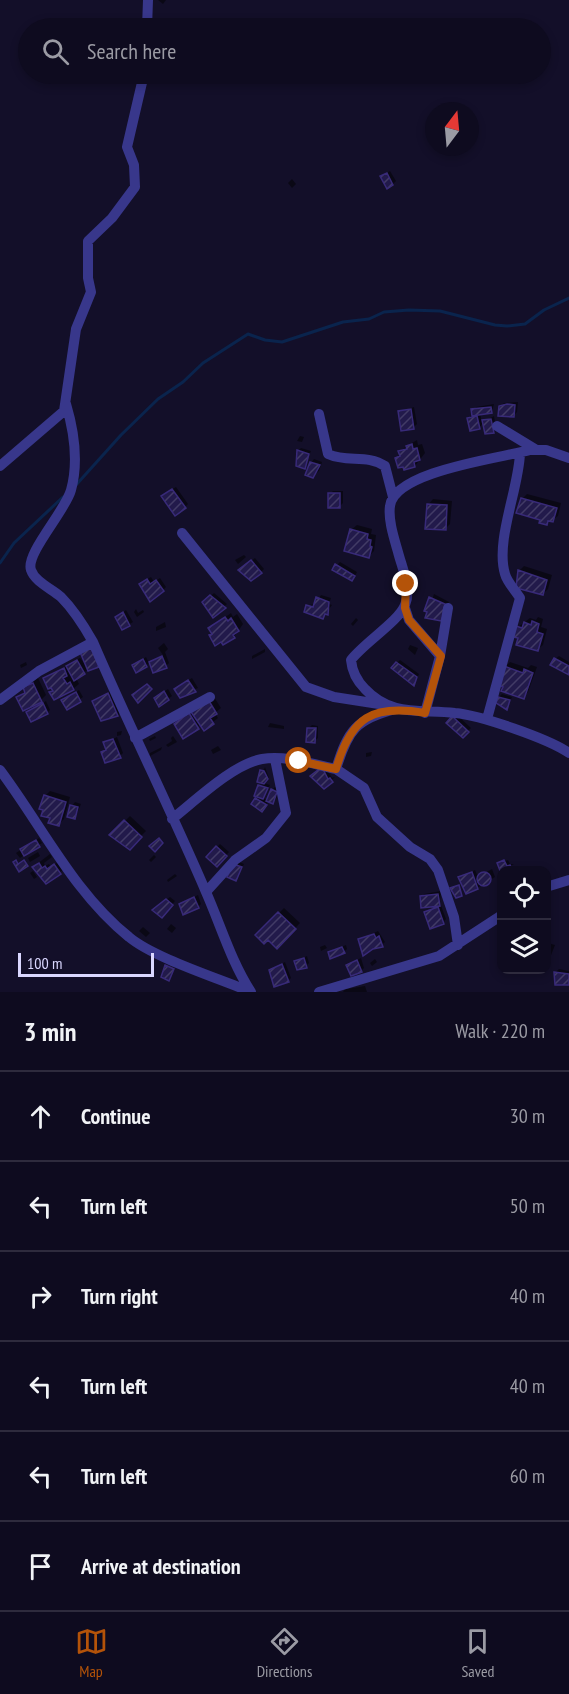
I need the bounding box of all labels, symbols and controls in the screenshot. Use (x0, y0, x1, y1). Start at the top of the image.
search box (18, 18, 551, 84)
icon: search (39, 35, 72, 68)
text: Search here (87, 37, 176, 65)
north arrow (425, 102, 479, 156)
route end (392, 570, 418, 596)
route start (285, 747, 311, 773)
map controls (497, 866, 551, 974)
button: locate (497, 866, 551, 920)
button: layers (497, 920, 551, 974)
scale bar (18, 950, 154, 977)
text: 100 m (27, 953, 62, 973)
text: 3 min (24, 1015, 77, 1048)
text: Walk · 220 m (455, 1018, 545, 1044)
icon: ahead (24, 1100, 57, 1133)
text: Continue (81, 1102, 151, 1130)
text: 30 m (510, 1103, 545, 1129)
icon: left (24, 1190, 57, 1223)
text: Turn left (81, 1192, 147, 1220)
text: 50 m (510, 1193, 545, 1219)
icon: right (24, 1280, 57, 1313)
text: Turn right (81, 1282, 158, 1310)
text: 40 m (510, 1283, 545, 1309)
icon: left (24, 1370, 57, 1403)
text: Turn left (81, 1372, 147, 1400)
text: 40 m (510, 1373, 545, 1399)
icon: left (24, 1460, 57, 1493)
text: Turn left (81, 1462, 147, 1490)
text: 60 m (510, 1463, 545, 1489)
icon: arrive (24, 1550, 57, 1583)
text: Arrive at destination (81, 1552, 241, 1580)
tab: Map (75, 1625, 108, 1681)
tab: Directions (257, 1625, 312, 1681)
tab: Saved (461, 1625, 494, 1681)

